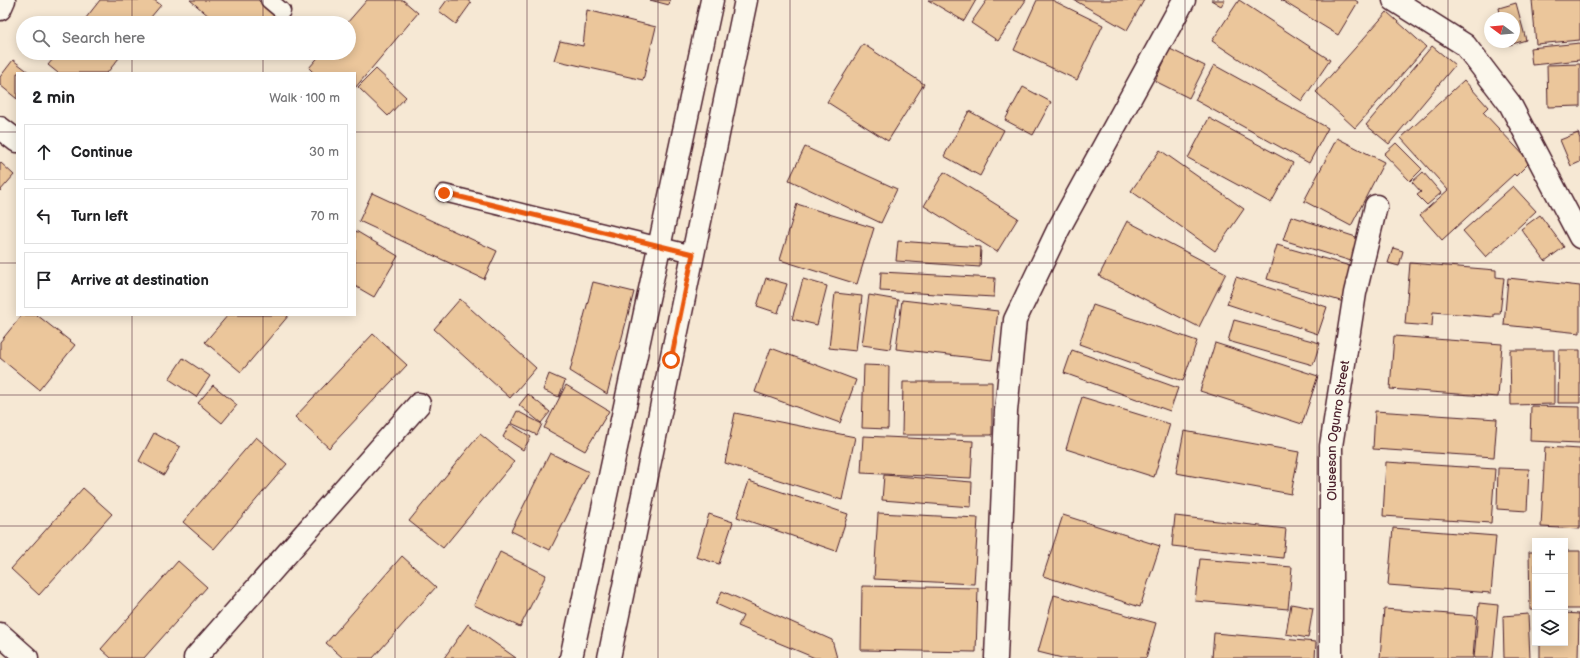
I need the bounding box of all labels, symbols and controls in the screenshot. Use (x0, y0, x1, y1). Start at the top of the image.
north arrow (1484, 12, 1520, 48)
search box (16, 16, 356, 60)
icon: search (30, 27, 52, 49)
text: Search here (62, 29, 145, 48)
text: 2 min (32, 88, 75, 108)
text: Walk · 100 m (269, 90, 340, 106)
icon: ahead (33, 141, 55, 163)
text: Continue (71, 143, 133, 162)
text: 30 m (309, 144, 339, 160)
route end (435, 184, 453, 202)
icon: left (33, 205, 55, 227)
text: Turn left (71, 207, 128, 226)
text: 70 m (311, 208, 339, 224)
icon: arrive (33, 269, 55, 291)
text: Arrive at destination (71, 271, 209, 290)
route start (662, 351, 680, 369)
street label: Olusesan Ogunro Street (1324, 359, 1353, 501)
map controls (1532, 538, 1568, 646)
button: + (1532, 538, 1568, 574)
button: − (1532, 574, 1568, 610)
button: layers (1532, 610, 1568, 646)

